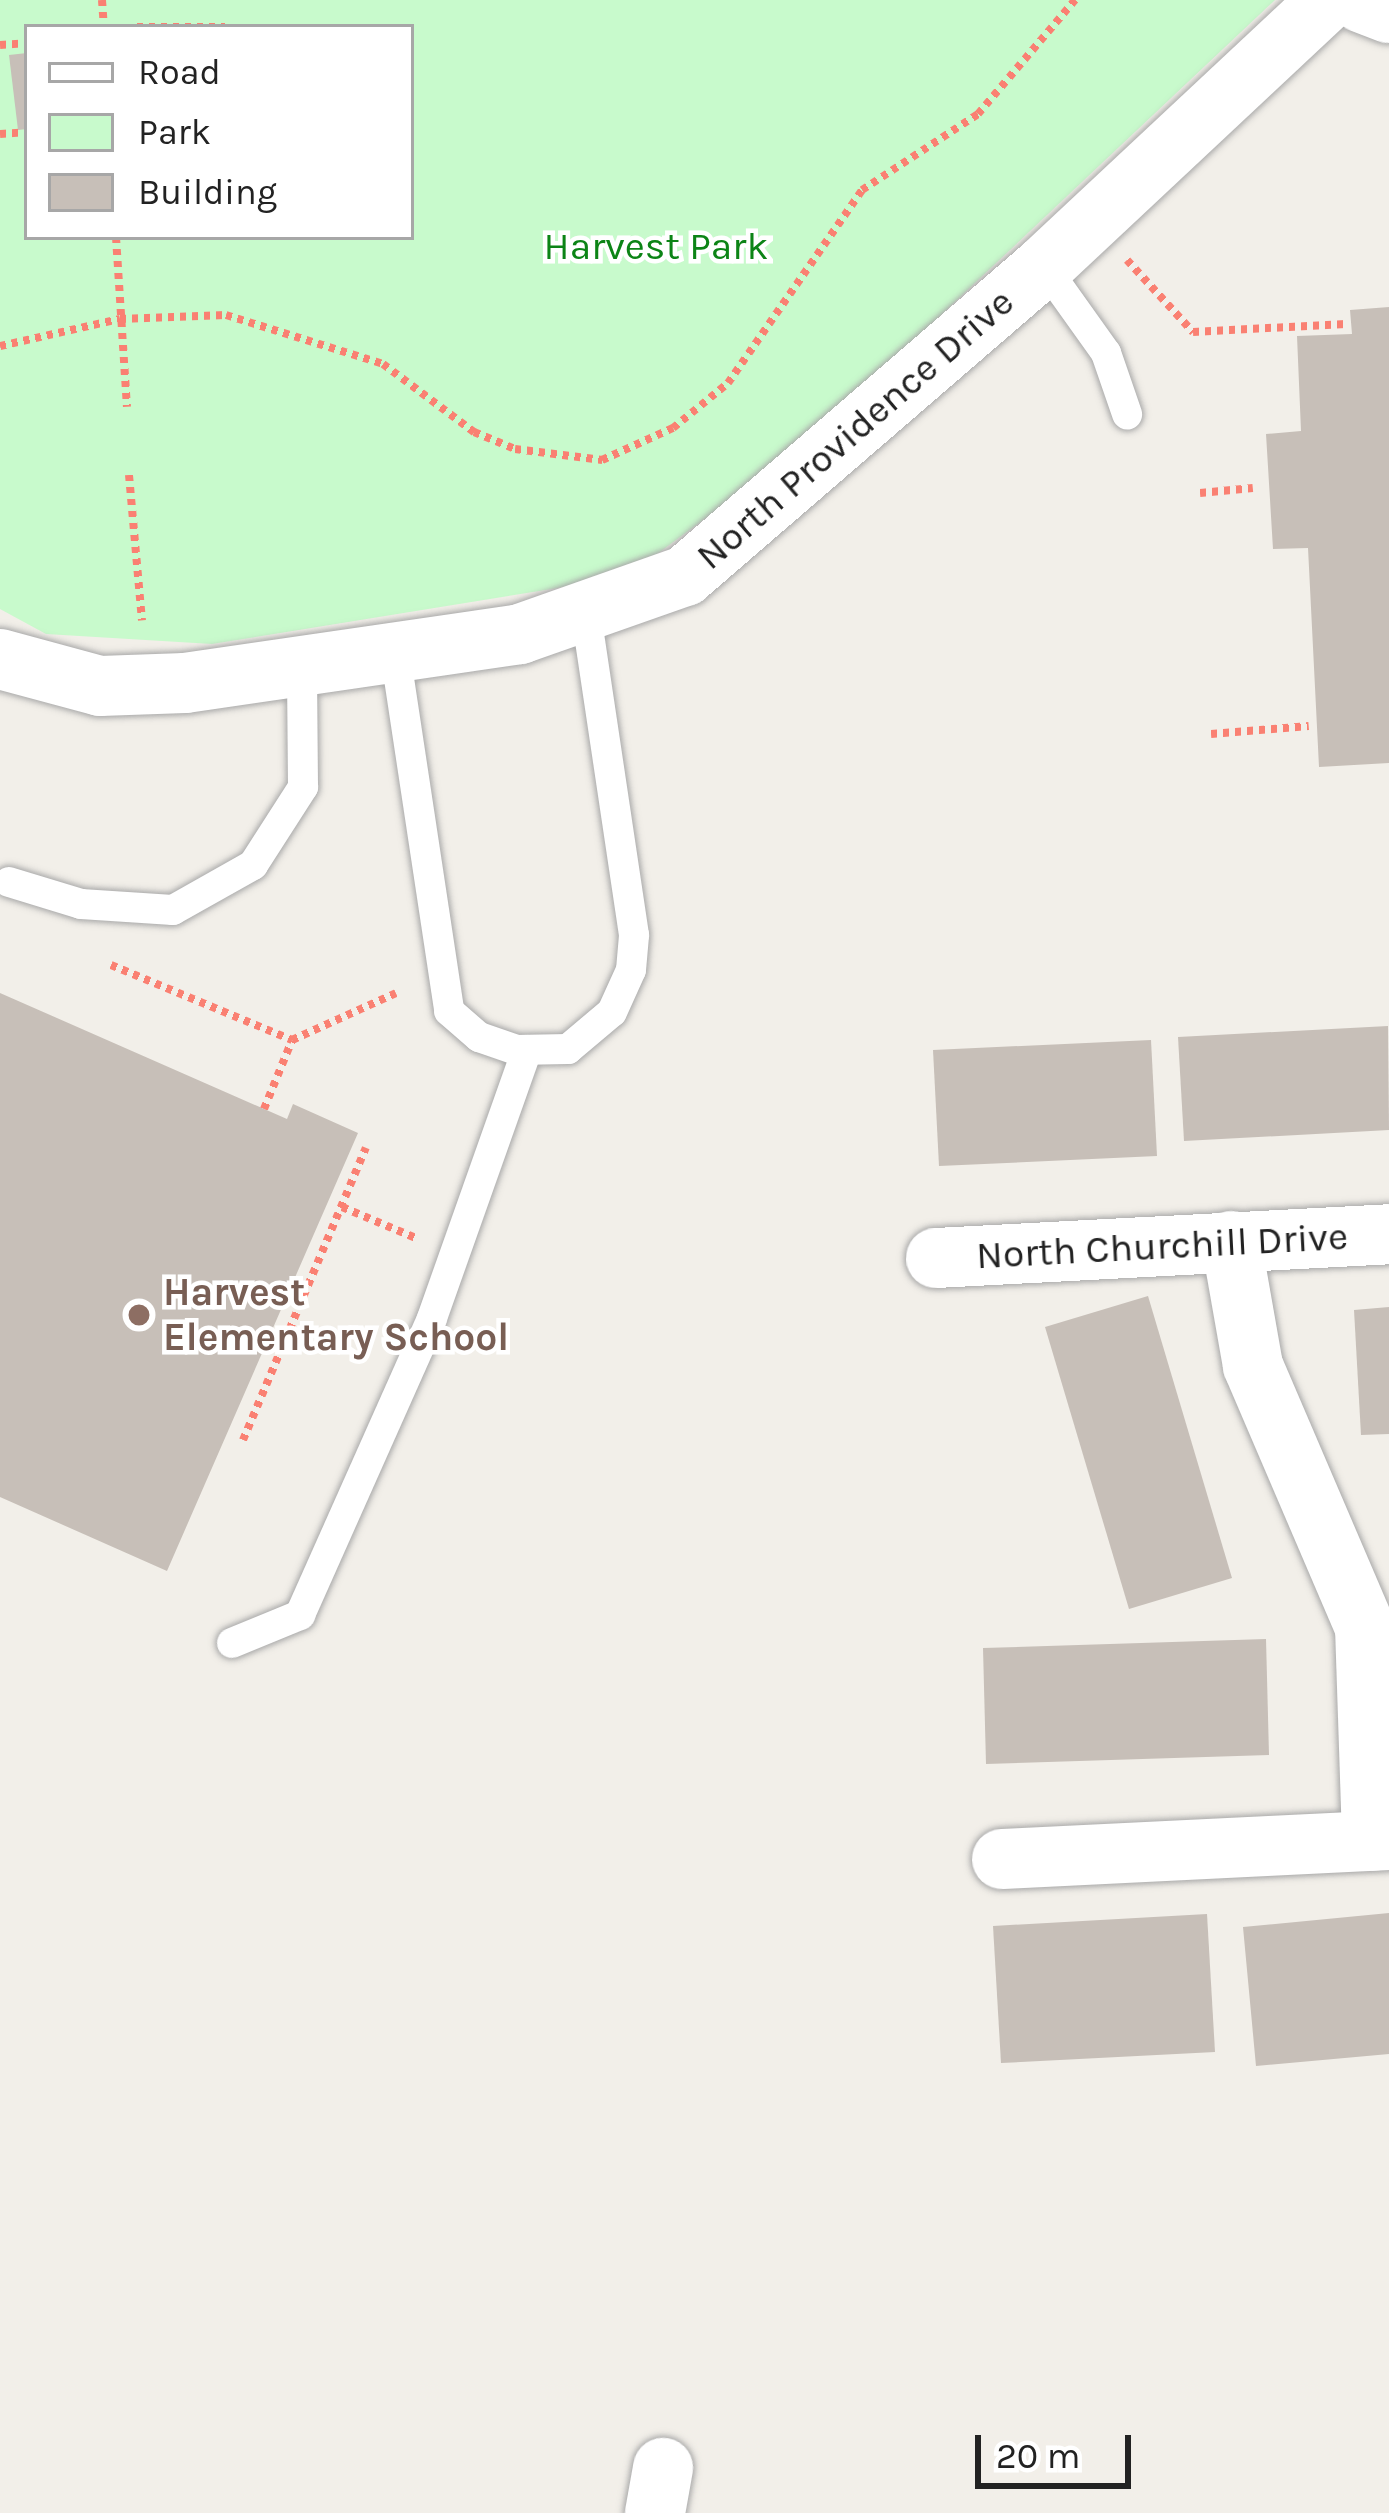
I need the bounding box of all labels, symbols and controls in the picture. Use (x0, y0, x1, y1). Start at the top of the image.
legend (24, 24, 414, 240)
text: Road (138, 51, 221, 93)
text: Park (138, 111, 211, 153)
text: Building (138, 171, 277, 213)
park label: Harvest Park (544, 223, 768, 269)
street label: North Providence Drive (687, 279, 1023, 579)
street label: North Churchill Drive (975, 1213, 1349, 1279)
place label: Harvest Elementary School (163, 1270, 509, 1361)
marker: Harvest Elementary School (126, 1302, 152, 1328)
scale bar (981, 2411, 1137, 2485)
text: 20 m (996, 2435, 1080, 2477)

